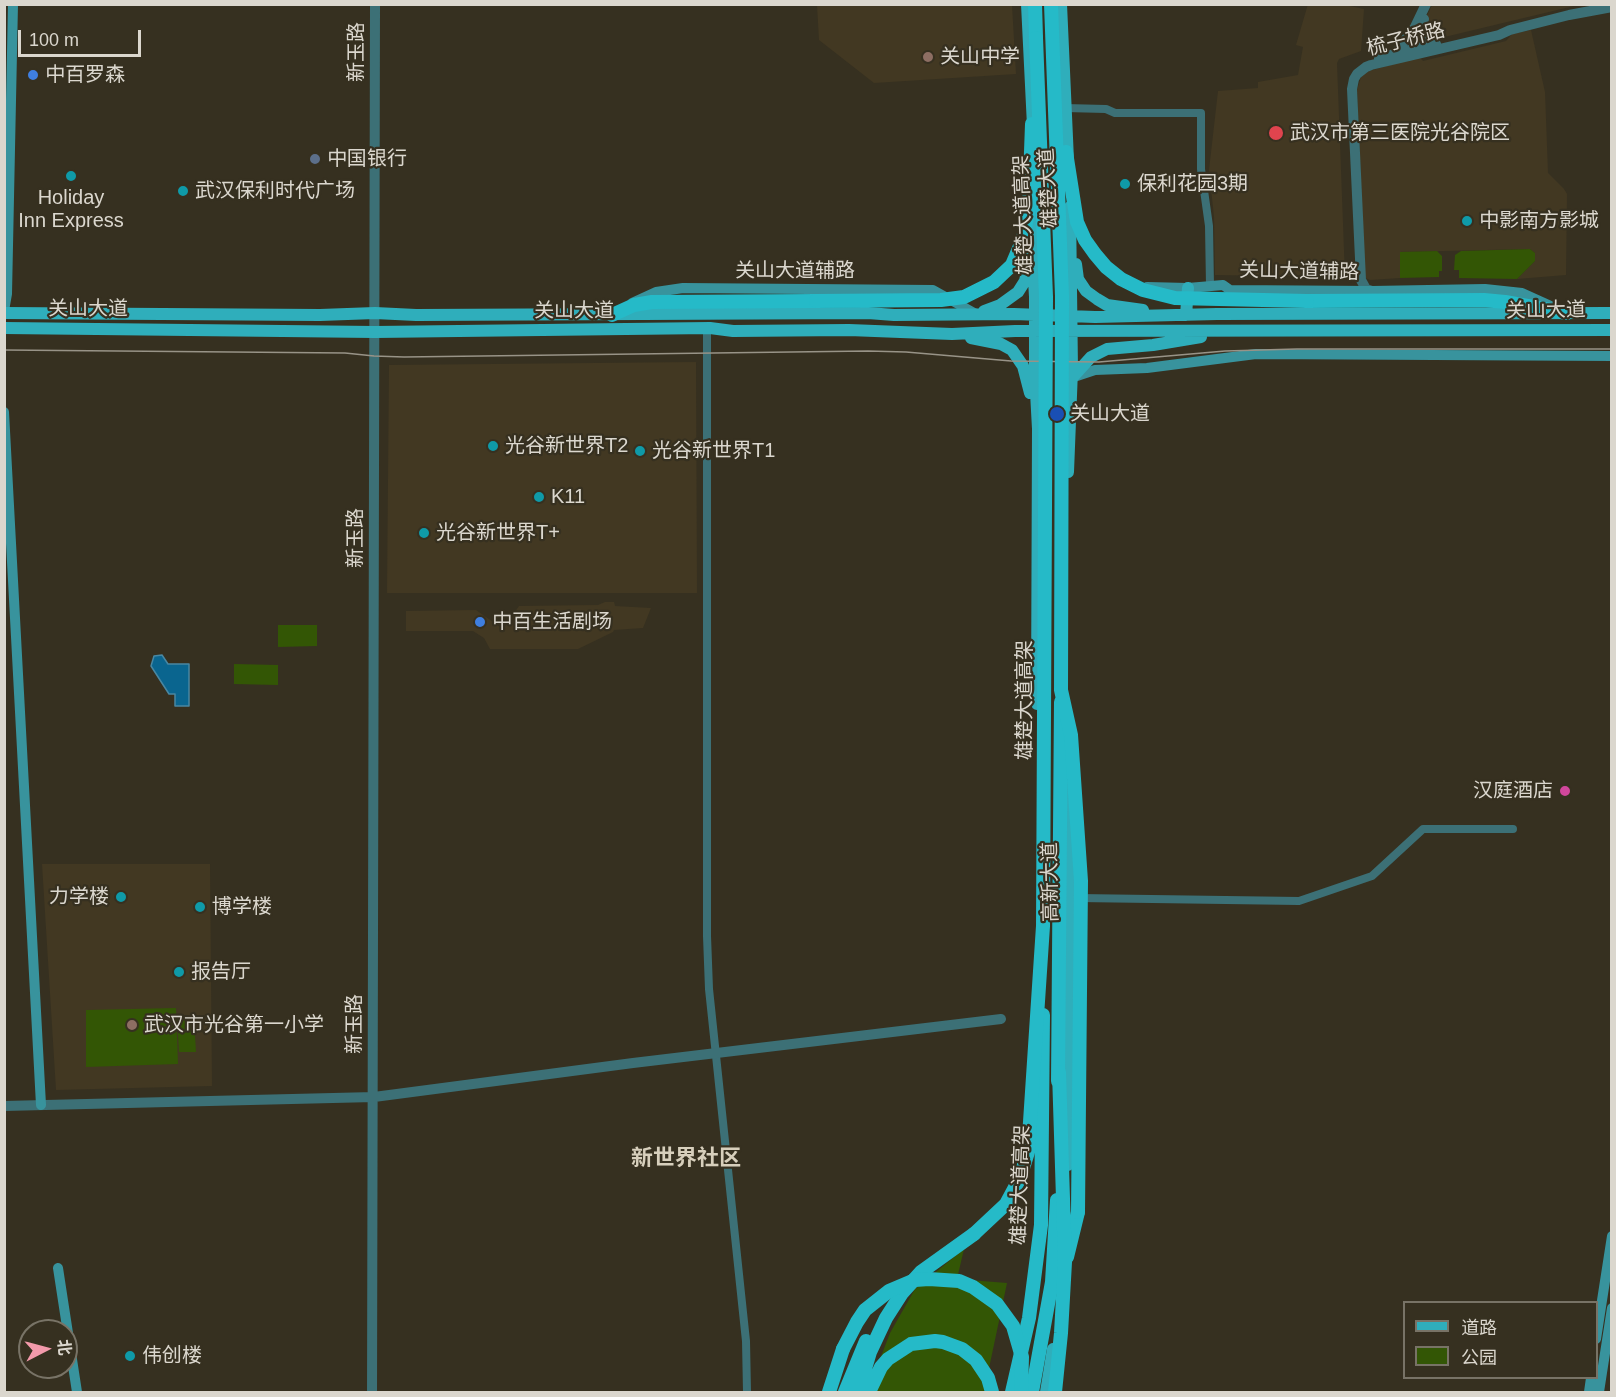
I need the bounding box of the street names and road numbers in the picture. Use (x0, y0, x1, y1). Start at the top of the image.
street label: 梳子桥路 (1364, 19, 1448, 61)
street label: 新玉路 (345, 22, 369, 82)
street label: 雄楚大道 (1035, 147, 1063, 229)
street label: 雄楚大道高架 (1010, 155, 1038, 275)
street label: 关山大道辅路 (735, 259, 855, 283)
street label: 关山大道辅路 (1239, 259, 1359, 285)
street label: 关山大道 (48, 297, 128, 321)
street label: 关山大道 (1506, 298, 1586, 324)
street label: 关山大道 (534, 299, 614, 323)
street label: 新玉路 (344, 508, 368, 568)
street label: 雄楚大道高架 (1013, 640, 1037, 760)
street label: 高新大道 (1038, 842, 1064, 922)
street label: 新玉路 (343, 994, 367, 1054)
street label: 雄楚大道高架 (1007, 1125, 1035, 1245)

